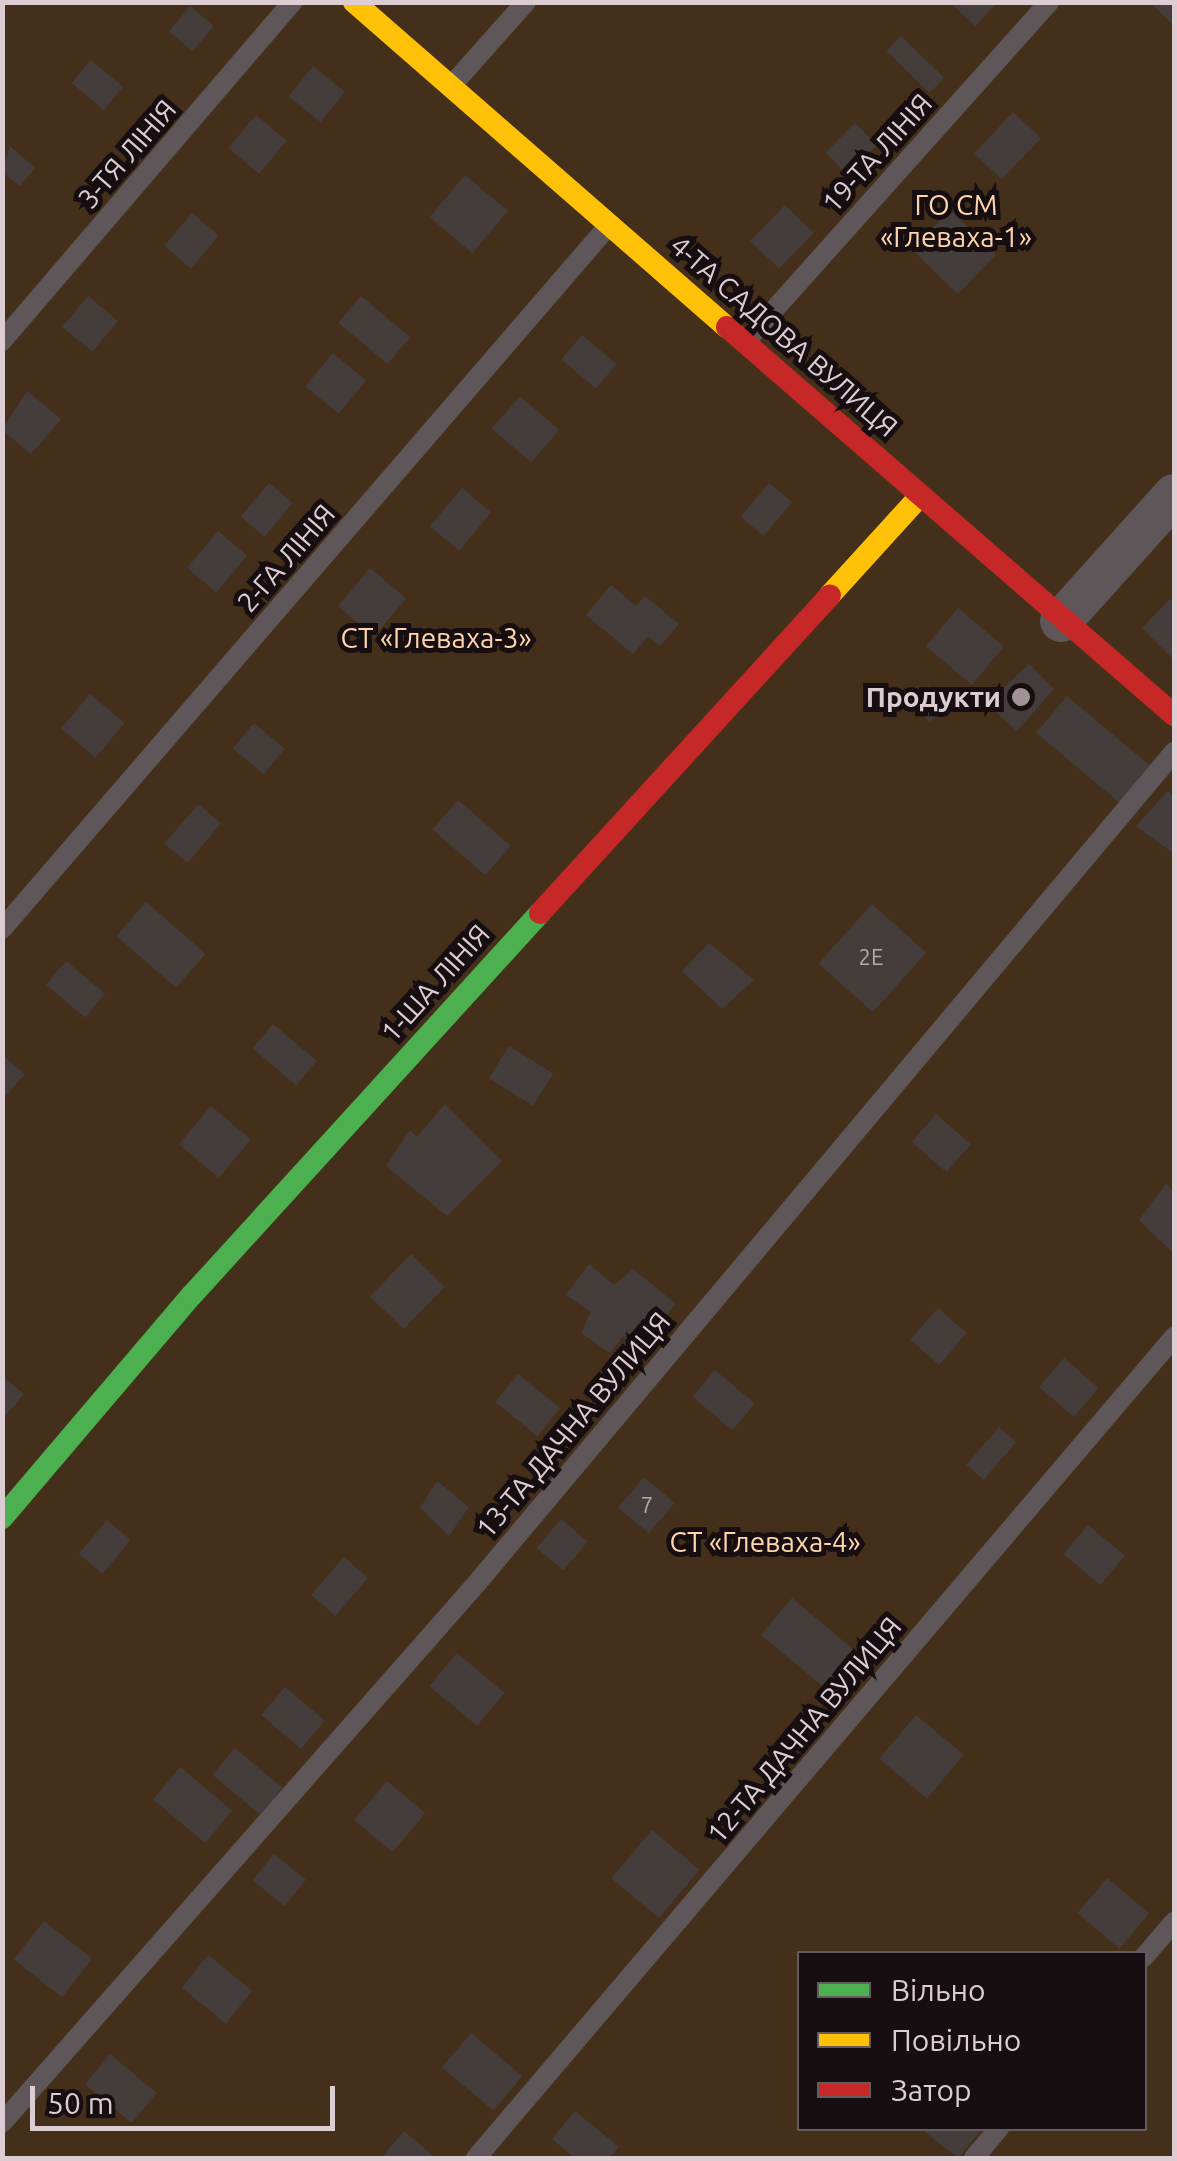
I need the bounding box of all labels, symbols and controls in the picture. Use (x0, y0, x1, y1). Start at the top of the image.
street label: 19-ТА ЛІНІЯ (815, 87, 939, 219)
street label: 3-ТЯ ЛІНІЯ (71, 93, 183, 215)
park label: ГО СМ «Глеваха-1» (880, 188, 1032, 254)
street label: 4-ТА САДОВА ВУЛИЦЯ (664, 228, 904, 444)
street label: 2-ГА ЛІНІЯ (230, 497, 342, 619)
park label: СТ «Глеваха-3» (340, 621, 532, 655)
place label: Продукти (866, 680, 1001, 714)
marker: Продукти (1010, 686, 1032, 708)
street label: 1-ША ЛІНІЯ (374, 917, 496, 1049)
house number: 2Е (859, 944, 883, 970)
street label: 13-ТА ДАЧНА ВУЛИЦЯ (469, 1305, 677, 1545)
house number: 7 (641, 1492, 653, 1518)
park label: СТ «Глеваха-4» (669, 1525, 861, 1559)
street label: 12-ТА ДАЧНА ВУЛИЦЯ (700, 1610, 908, 1850)
legend (797, 1951, 1147, 2131)
text: Вільно (891, 1973, 986, 2007)
text: Повільно (891, 2023, 1021, 2057)
scale bar (35, 2066, 340, 2128)
text: Затор (891, 2073, 972, 2107)
text: 50 m (47, 2086, 114, 2120)

